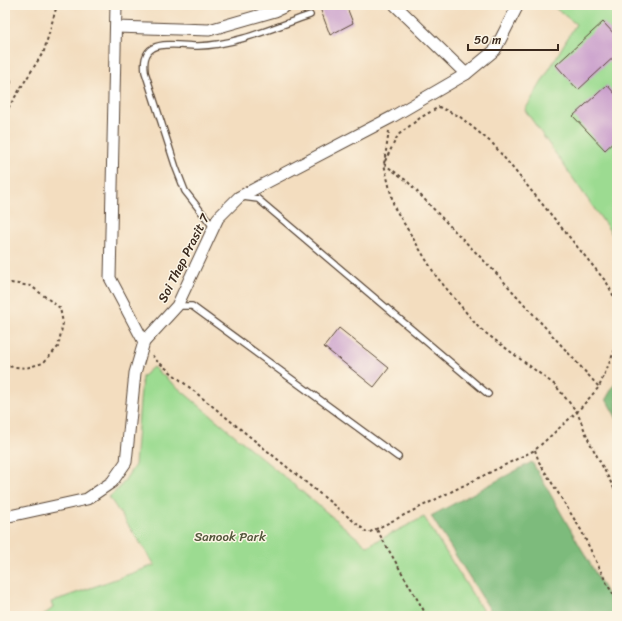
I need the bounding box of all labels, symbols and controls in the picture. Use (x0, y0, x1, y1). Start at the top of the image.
scale bar (468, 26, 558, 52)
text: 50 m (474, 29, 501, 51)
street label: Soi Thep Prasit 7 (151, 208, 216, 307)
park label: Sanook Park (194, 525, 266, 548)

